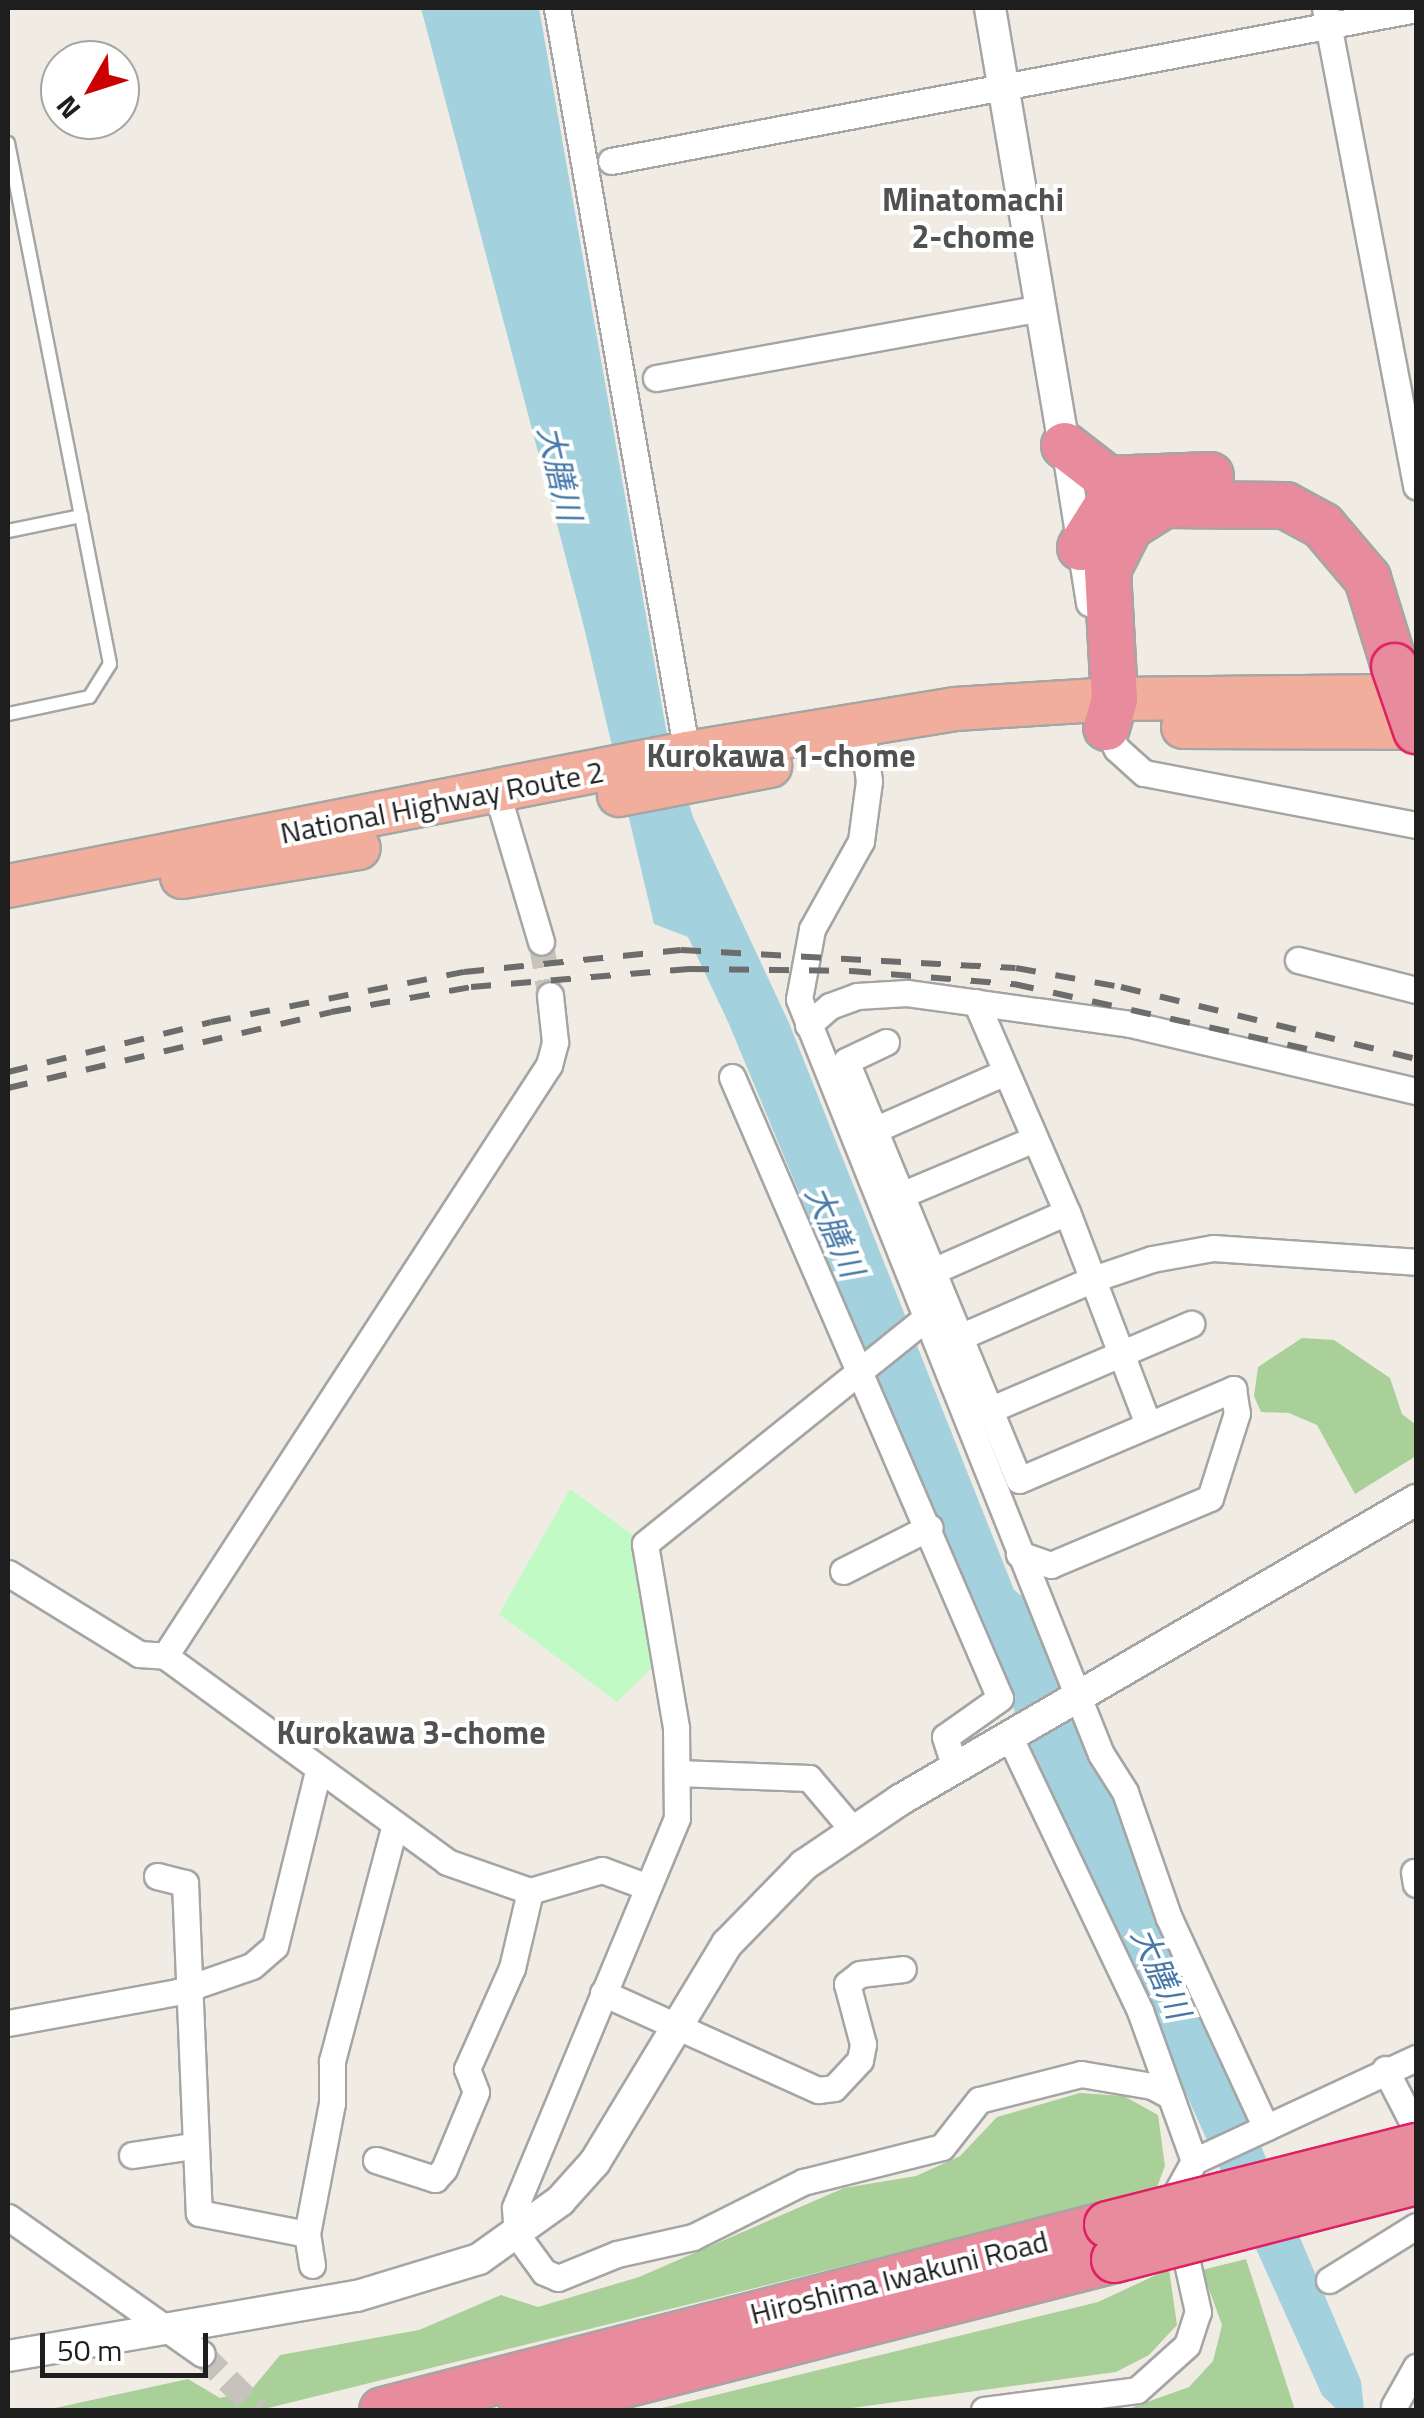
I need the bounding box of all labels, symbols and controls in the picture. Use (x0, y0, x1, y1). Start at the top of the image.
north arrow (40, 40, 140, 140)
text: N (45, 87, 91, 129)
district label: Minatomachi 2-chome (882, 181, 1064, 256)
water label: 大膳川 (530, 422, 590, 524)
district label: Kurokawa 1-chome (647, 736, 915, 774)
street label: National Highway Route 2 (277, 753, 607, 851)
water label: 大膳川 (798, 1179, 872, 1283)
district label: Kurokawa 3-chome (277, 1713, 545, 1751)
water label: 大膳川 (1124, 1921, 1198, 2025)
street label: Hiroshima Iwakuni Road (746, 2223, 1052, 2331)
scale bar (45, 2313, 212, 2375)
text: 50 m (57, 2327, 122, 2373)

